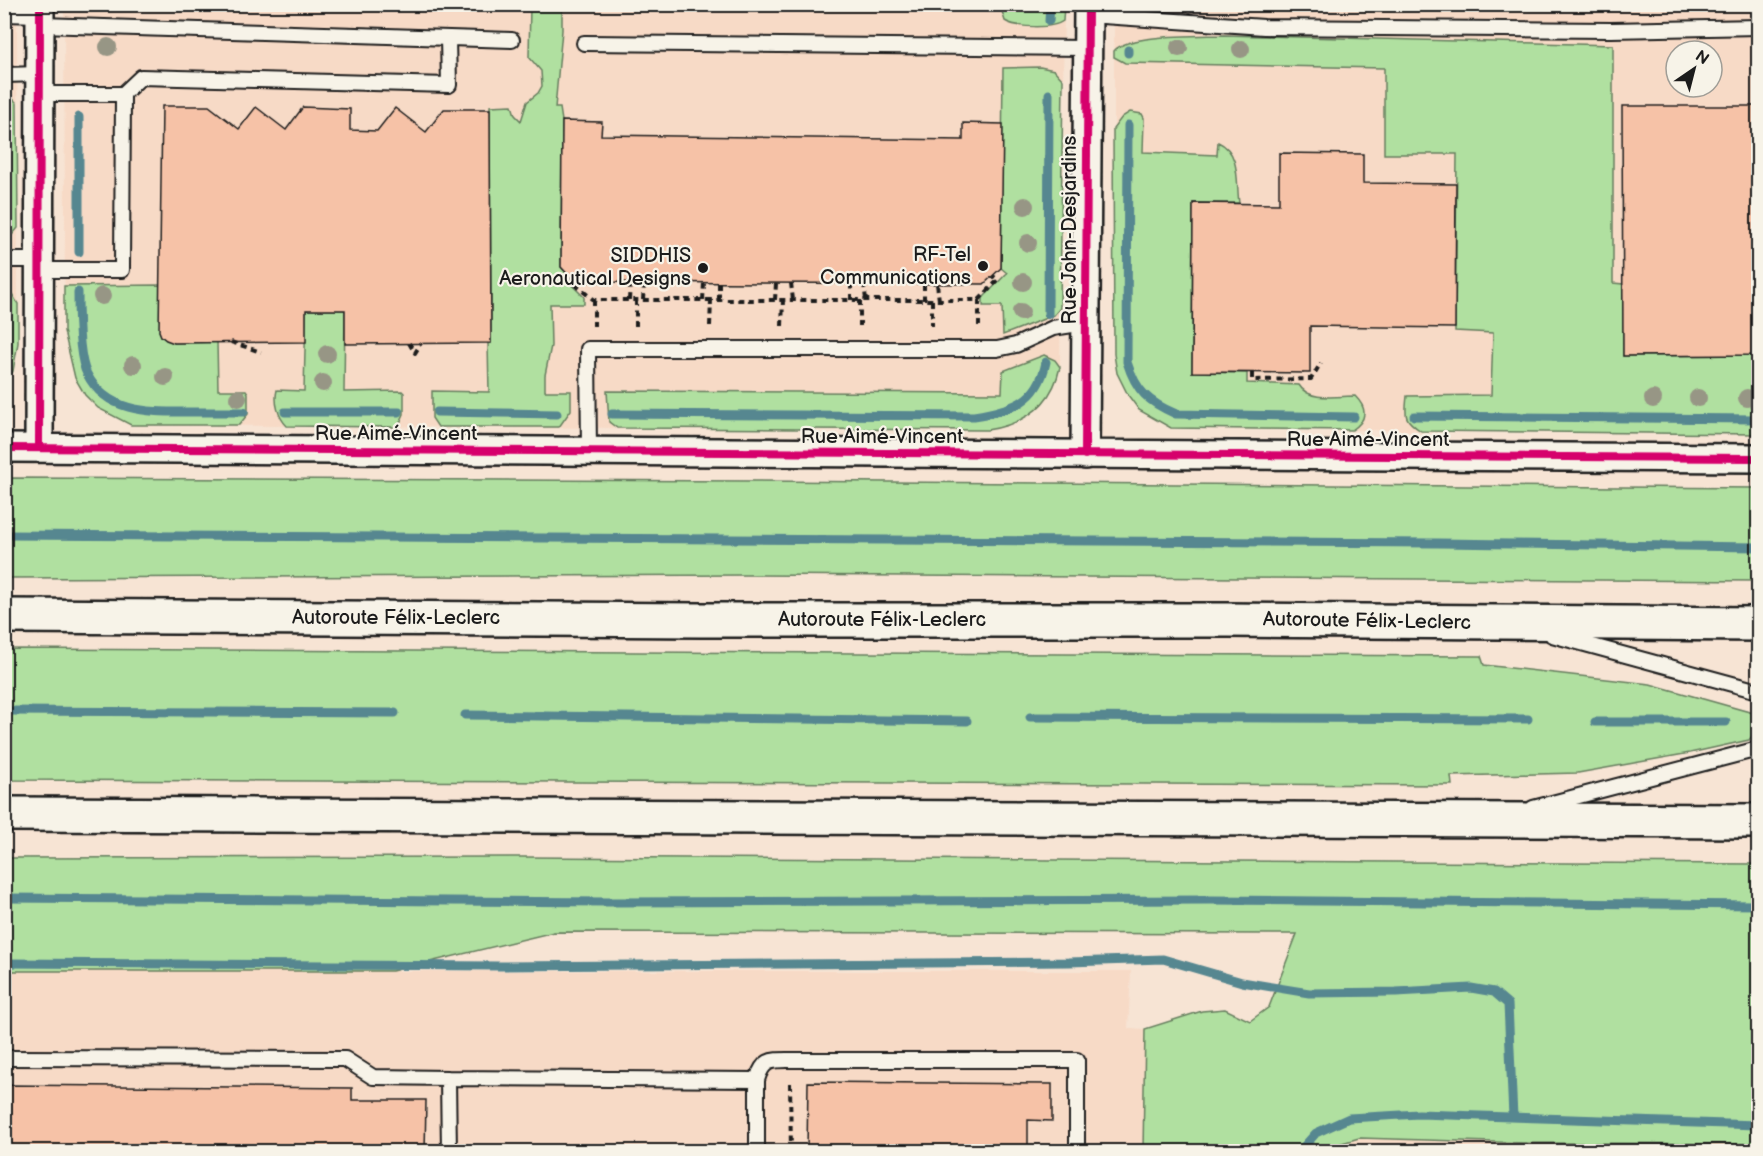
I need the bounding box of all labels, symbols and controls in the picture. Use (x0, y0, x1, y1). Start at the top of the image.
north arrow (1664, 39, 1724, 99)
text: N (1691, 47, 1712, 69)
street label: Rue John-Desjardins (1058, 135, 1082, 324)
place label: RF-Tel Communications (820, 243, 971, 290)
place label: SIDDHIS Aeronautical Designs (499, 244, 691, 291)
marker: RF-Tel Communications (976, 259, 990, 273)
marker: SIDDHIS Aeronautical Designs (696, 261, 710, 275)
street label: Rue Aimé-Vincent (315, 422, 477, 446)
street label: Rue Aimé-Vincent (801, 425, 963, 449)
street label: Rue Aimé-Vincent (1287, 428, 1449, 452)
street label: Autoroute Félix-Leclerc (292, 606, 500, 630)
street label: Autoroute Félix-Leclerc (1263, 607, 1471, 635)
street label: Autoroute Félix-Leclerc (778, 608, 986, 632)

